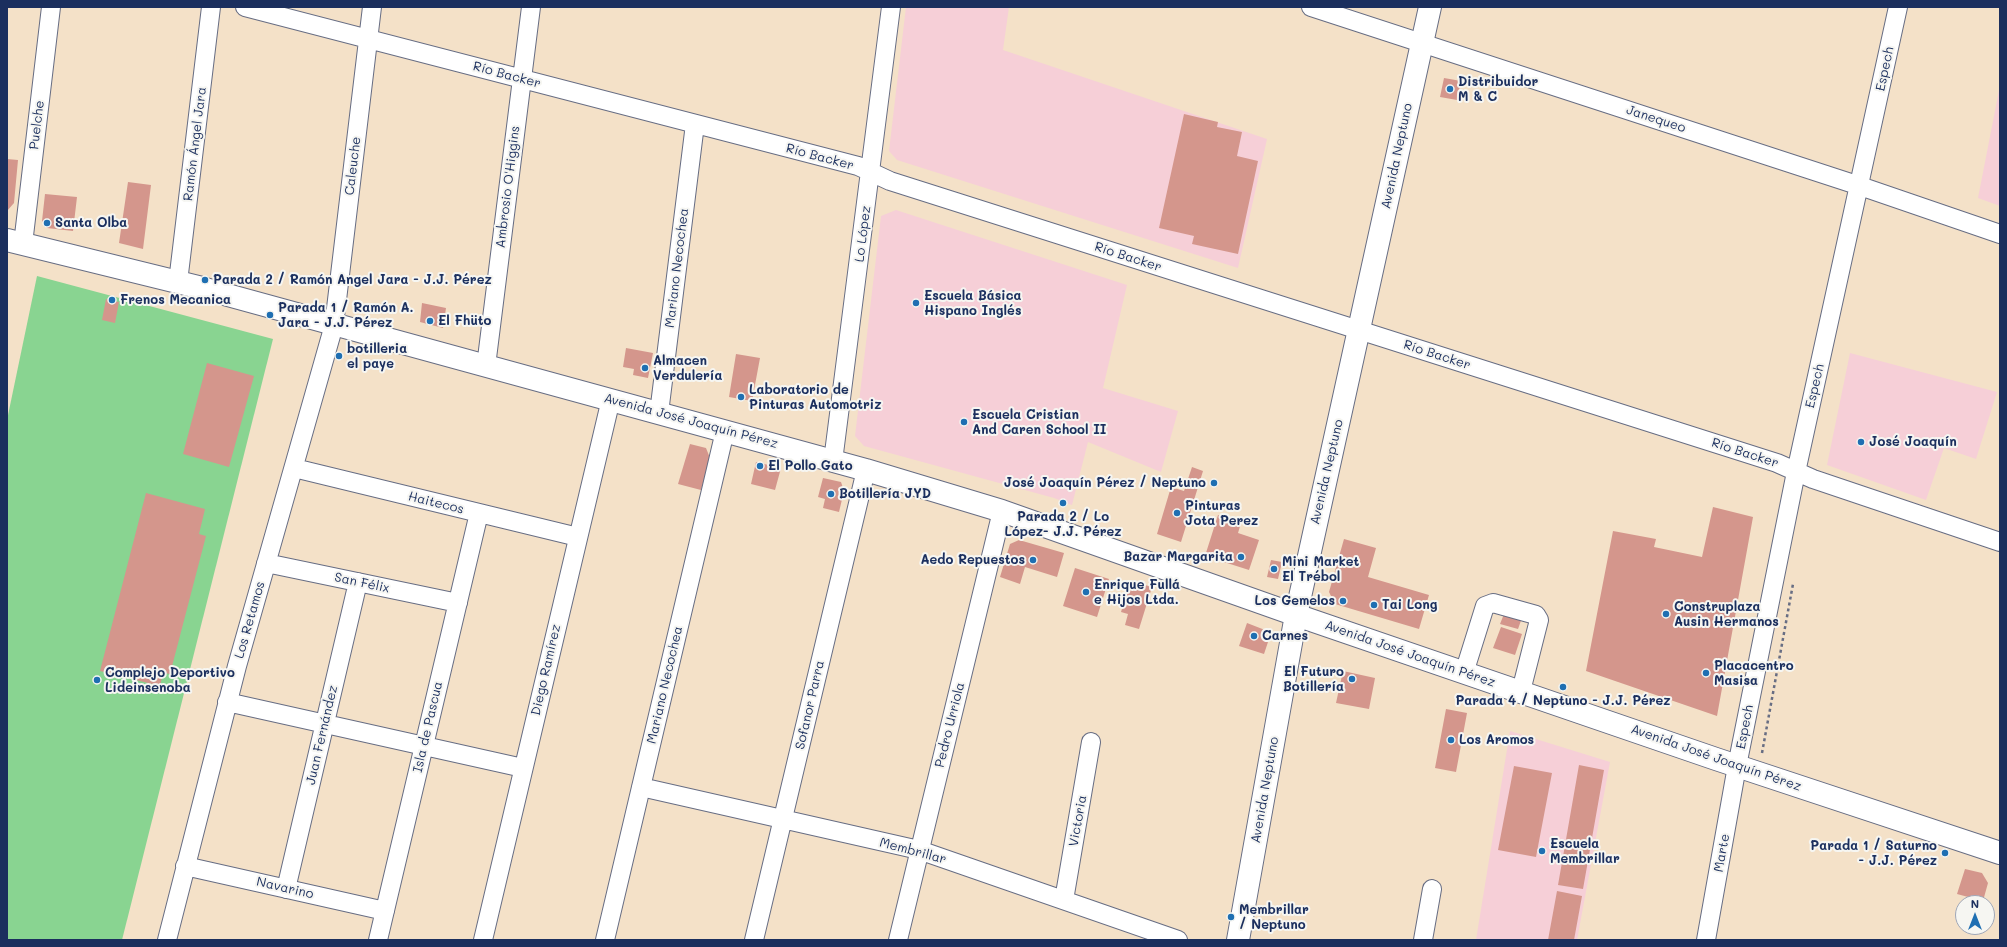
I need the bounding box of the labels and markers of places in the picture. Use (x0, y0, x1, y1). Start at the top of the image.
place label: Distribuidor M & C (1458, 74, 1538, 105)
marker: Distribuidor M & C (1445, 84, 1455, 94)
place label: Santa Olba (55, 215, 127, 231)
marker: Santa Olba (42, 218, 52, 228)
place label: Parada 2 / Ramón Angel Jara - J.J. Pérez (213, 272, 492, 288)
marker: Parada 2 / Ramón Angel Jara - J.J. Pérez (200, 275, 210, 285)
place label: Escuela Básica Hispano Inglés (924, 288, 1022, 319)
place label: Frenos Mecanica (120, 292, 231, 308)
marker: Frenos Mecanica (107, 295, 117, 305)
marker: Escuela Básica Hispano Inglés (911, 298, 921, 308)
place label: Parada 1 / Ramón A. Jara - J.J. Pérez (278, 300, 414, 331)
marker: Parada 1 / Ramón A. Jara - J.J. Pérez (265, 310, 275, 320)
place label: El Fhüto (438, 313, 492, 329)
marker: El Fhüto (425, 316, 435, 326)
place label: botilleria el paye (347, 341, 407, 372)
marker: botilleria el paye (334, 351, 344, 361)
place label: Almacen Verdulería (653, 353, 722, 384)
marker: Almacen Verdulería (640, 363, 650, 373)
place label: Laboratorio de Pinturas Automotriz (749, 382, 882, 413)
marker: Laboratorio de Pinturas Automotriz (736, 392, 746, 402)
place label: Escuela Cristian And Caren School II (972, 407, 1106, 438)
marker: Escuela Cristian And Caren School II (959, 417, 969, 427)
place label: José Joaquín (1869, 434, 1957, 450)
marker: José Joaquín (1856, 437, 1866, 447)
place label: El Pollo Gato (768, 458, 853, 474)
marker: El Pollo Gato (755, 461, 765, 471)
place label: José Joaquín Pérez / Neptuno (1004, 475, 1206, 491)
marker: José Joaquín Pérez / Neptuno (1209, 478, 1219, 488)
place label: Botillería JYD (839, 486, 931, 502)
marker: Botillería JYD (826, 489, 836, 499)
marker: Parada 2 / Lo López- J.J. Pérez (1058, 498, 1068, 508)
place label: Pinturas Jota Perez (1185, 498, 1258, 529)
marker: Pinturas Jota Perez (1172, 508, 1182, 518)
place label: Parada 2 / Lo López- J.J. Pérez (1004, 509, 1122, 540)
place label: Bazar Margarita (1124, 549, 1233, 565)
place label: Aedo Repuestos (920, 552, 1025, 568)
marker: Bazar Margarita (1236, 552, 1246, 562)
place label: Mini Market El Trébol (1282, 554, 1359, 585)
marker: Aedo Repuestos (1028, 555, 1038, 565)
marker: Mini Market El Trébol (1269, 564, 1279, 574)
place label: Enrique Fullá e Hijos Ltda. (1094, 577, 1180, 608)
marker: Enrique Fullá e Hijos Ltda. (1081, 587, 1091, 597)
place label: Los Gemelos (1255, 593, 1335, 609)
marker: Los Gemelos (1338, 596, 1348, 606)
place label: Tai Long (1382, 597, 1437, 613)
place label: Construplaza Ausin Hermanos (1674, 599, 1779, 630)
marker: Tai Long (1369, 600, 1379, 610)
marker: Construplaza Ausin Hermanos (1661, 609, 1671, 619)
place label: Carnes (1262, 628, 1308, 644)
marker: Carnes (1249, 631, 1259, 641)
place label: Placacentro Masisa (1714, 658, 1794, 689)
place label: El Futuro Botillería (1283, 664, 1344, 695)
place label: Complejo Deportivo Lideinsenoba (105, 665, 235, 696)
marker: Placacentro Masisa (1701, 668, 1711, 678)
marker: El Futuro Botillería (1347, 674, 1357, 684)
marker: Complejo Deportivo Lideinsenoba (92, 675, 102, 685)
marker: Parada 4 / Neptuno - J.J. Pérez (1558, 682, 1568, 692)
place label: Parada 4 / Neptuno - J.J. Pérez (1455, 693, 1671, 709)
place label: Los Aromos (1459, 732, 1534, 748)
marker: Los Aromos (1446, 735, 1456, 745)
place label: Escuela Membrillar (1550, 836, 1620, 867)
place label: Parada 1 / Saturno - J.J. Pérez (1810, 838, 1937, 869)
marker: Escuela Membrillar (1537, 846, 1547, 856)
marker: Parada 1 / Saturno - J.J. Pérez (1940, 848, 1950, 858)
place label: Membrillar / Neptuno (1239, 902, 1309, 933)
marker: Membrillar / Neptuno (1226, 912, 1236, 922)

